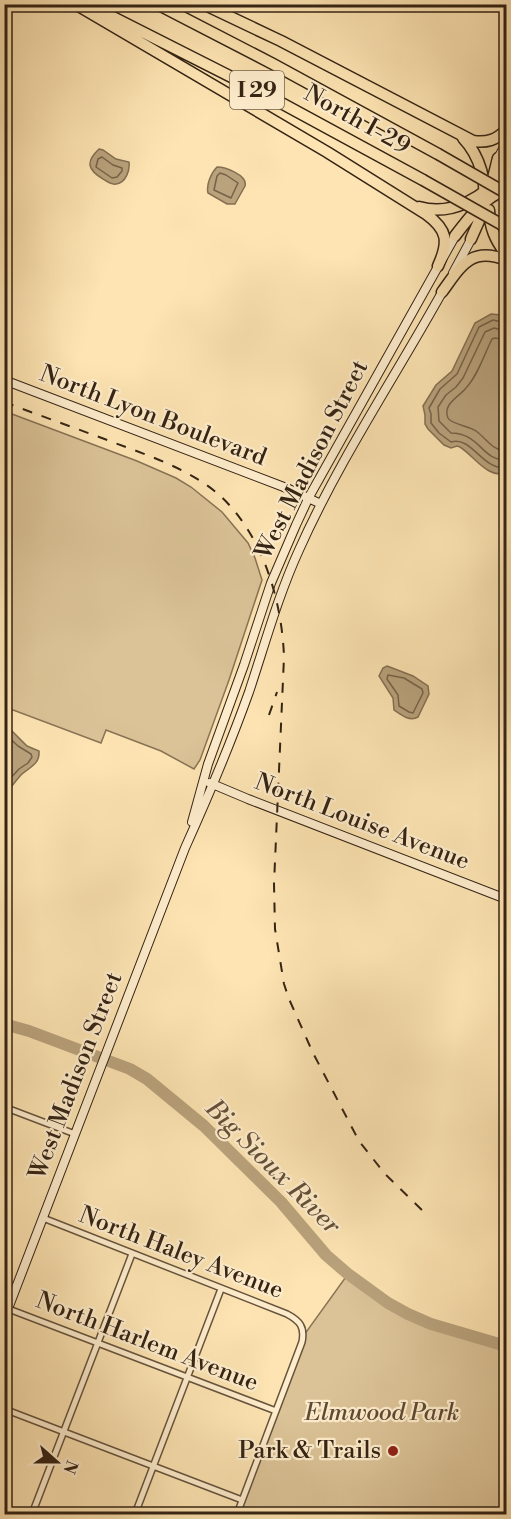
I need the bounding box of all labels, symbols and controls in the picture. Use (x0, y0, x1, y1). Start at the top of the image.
road number: I 29 (230, 71, 284, 109)
street label: North I-29 (299, 79, 415, 161)
street label: West Madison Street (248, 355, 375, 566)
street label: North Lyon Boulevard (35, 359, 271, 473)
street label: North Louise Avenue (250, 767, 474, 877)
street label: West Madison Street (22, 968, 130, 1185)
water label: Big Sioux River (198, 1092, 348, 1242)
street label: North Haley Avenue (75, 1200, 287, 1306)
street label: North Harlem Avenue (32, 1286, 262, 1398)
park label: Elmwood Park (304, 1398, 459, 1428)
north arrow (27, 1432, 87, 1492)
place label: Park & Trails (238, 1436, 381, 1466)
marker: Park & Trails (386, 1444, 400, 1458)
text: N (58, 1458, 82, 1477)

